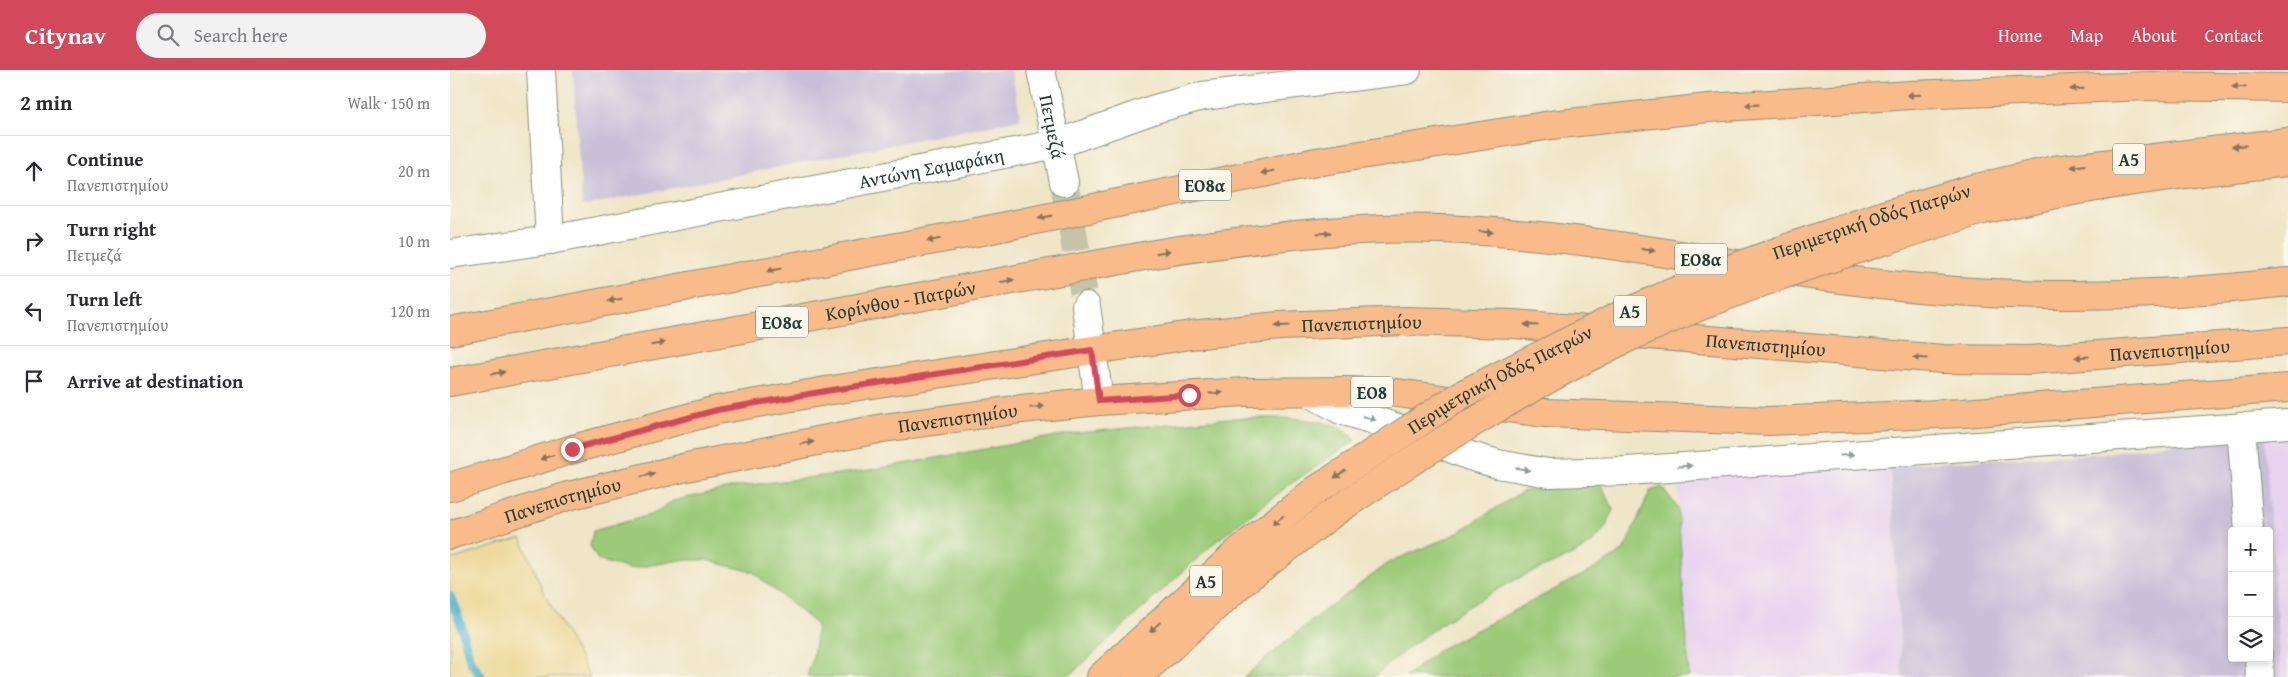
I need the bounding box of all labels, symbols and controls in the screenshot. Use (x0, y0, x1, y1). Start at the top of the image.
search box (136, 13, 486, 58)
text: Citynav (25, 18, 106, 53)
icon: search (154, 21, 182, 49)
text: Search here (194, 21, 288, 49)
text: Home (1998, 22, 2042, 49)
text: Map (2070, 22, 2103, 49)
text: About (2131, 22, 2177, 49)
text: Contact (2205, 22, 2263, 49)
one-way arrow (2231, 83, 2247, 91)
one-way arrow (2069, 86, 2085, 94)
text: 2 min (20, 87, 72, 118)
text: Walk · 150 m (347, 91, 430, 115)
one-way arrow (1906, 91, 1922, 99)
street label: Πετμεζά (1032, 92, 1073, 162)
one-way arrow (1744, 101, 1760, 109)
street label: Αντώνη Σαμαράκη (856, 140, 1006, 195)
one-way arrow (2231, 142, 2247, 150)
road number: Α5 (2113, 144, 2145, 175)
text: Continue (67, 145, 144, 173)
icon: ahead (20, 157, 48, 185)
text: 20 m (398, 159, 430, 183)
one-way arrow (2070, 162, 2086, 170)
one-way arrow (1261, 168, 1276, 176)
road number: ΕΟ8α (1179, 170, 1231, 200)
text: Πανεπιστημίου (67, 173, 168, 197)
street label: Περιμετρική Οδός Πατρών (1768, 176, 1974, 266)
one-way arrow (1037, 214, 1053, 222)
text: Turn right (67, 215, 156, 243)
icon: right (20, 227, 48, 255)
one-way arrow (1316, 228, 1332, 236)
one-way arrow (1479, 228, 1495, 236)
text: 10 m (398, 229, 430, 253)
one-way arrow (926, 236, 942, 244)
text: Πετμεζά (67, 243, 122, 267)
road number: ΕΟ8α (1675, 243, 1727, 274)
one-way arrow (1640, 247, 1656, 255)
one-way arrow (1155, 248, 1171, 256)
one-way arrow (766, 266, 782, 274)
street label: Κορίνθου - Πατρών (823, 273, 978, 328)
one-way arrow (1000, 276, 1016, 284)
text: Turn left (67, 285, 142, 313)
one-way arrow (606, 296, 622, 304)
road number: Α5 (1614, 296, 1646, 326)
icon: left (20, 297, 48, 325)
text: 120 m (390, 299, 430, 323)
road number: ΕΟ8α (756, 306, 808, 338)
street label: Πανεπιστημίου (1301, 307, 1422, 339)
text: Πανεπιστημίου (67, 313, 168, 337)
street label: Περιμετρική Οδός Πατρών (1402, 317, 1597, 441)
one-way arrow (1523, 321, 1539, 329)
one-way arrow (1273, 322, 1289, 330)
street label: Πανεπιστημίου (1705, 326, 1827, 363)
street label: Πανεπιστημίου (2109, 331, 2231, 368)
one-way arrow (650, 340, 666, 348)
one-way arrow (1912, 353, 1928, 361)
one-way arrow (2074, 353, 2090, 361)
icon: arrive (20, 367, 48, 395)
text: Arrive at destination (67, 367, 243, 395)
one-way arrow (490, 369, 506, 377)
road number: ΕΟ8 (1351, 376, 1393, 408)
route start (1178, 384, 1201, 407)
one-way arrow (1209, 389, 1225, 397)
street label: Πανεπιστημίου (896, 396, 1019, 440)
one-way arrow (1029, 403, 1045, 411)
one-way arrow (1362, 415, 1377, 423)
route end (561, 438, 584, 461)
one-way arrow (800, 438, 816, 446)
one-way arrow (1840, 450, 1856, 458)
one-way arrow (539, 454, 554, 462)
one-way arrow (1678, 462, 1694, 470)
one-way arrow (1516, 465, 1532, 473)
one-way arrow (1333, 469, 1347, 479)
street label: Πανεπιστημίου (501, 470, 624, 530)
one-way arrow (641, 471, 657, 479)
one-way arrow (1272, 515, 1285, 526)
map controls (2228, 527, 2273, 662)
button: + (2228, 527, 2273, 572)
road number: Α5 (1190, 566, 1222, 596)
button: − (2228, 572, 2273, 617)
button: layers (2228, 617, 2273, 662)
one-way arrow (1149, 621, 1161, 633)

